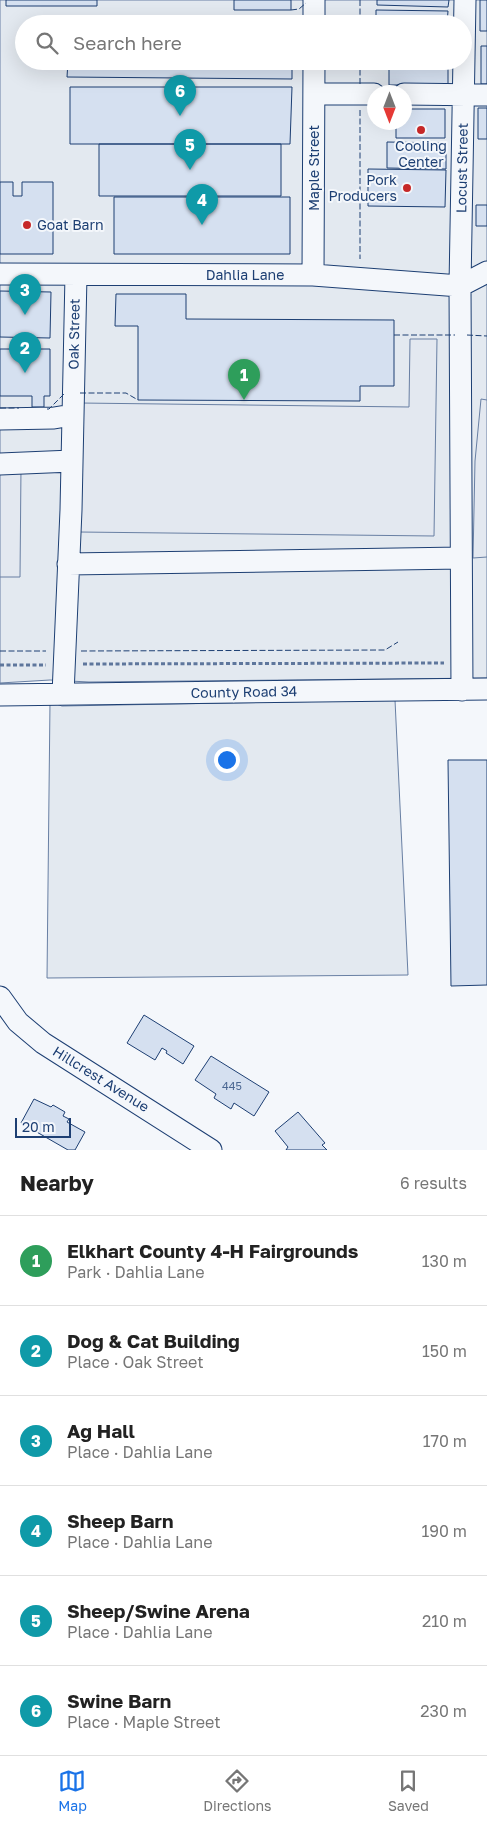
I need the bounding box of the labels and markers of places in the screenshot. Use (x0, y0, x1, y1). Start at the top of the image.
pin: 6 (164, 75, 196, 116)
marker: Cooling Center (415, 124, 427, 136)
pin: 5 (174, 129, 206, 170)
place label: Cooling Center (395, 137, 447, 170)
place label: Pork Producers (328, 171, 397, 204)
marker: Pork Producers (401, 182, 413, 194)
pin: 4 (186, 184, 218, 225)
place label: Goat Barn (37, 216, 104, 233)
marker: Goat Barn (21, 219, 33, 231)
pin: 3 (9, 274, 41, 315)
pin: 2 (9, 332, 41, 373)
pin: 1 (228, 359, 260, 400)

